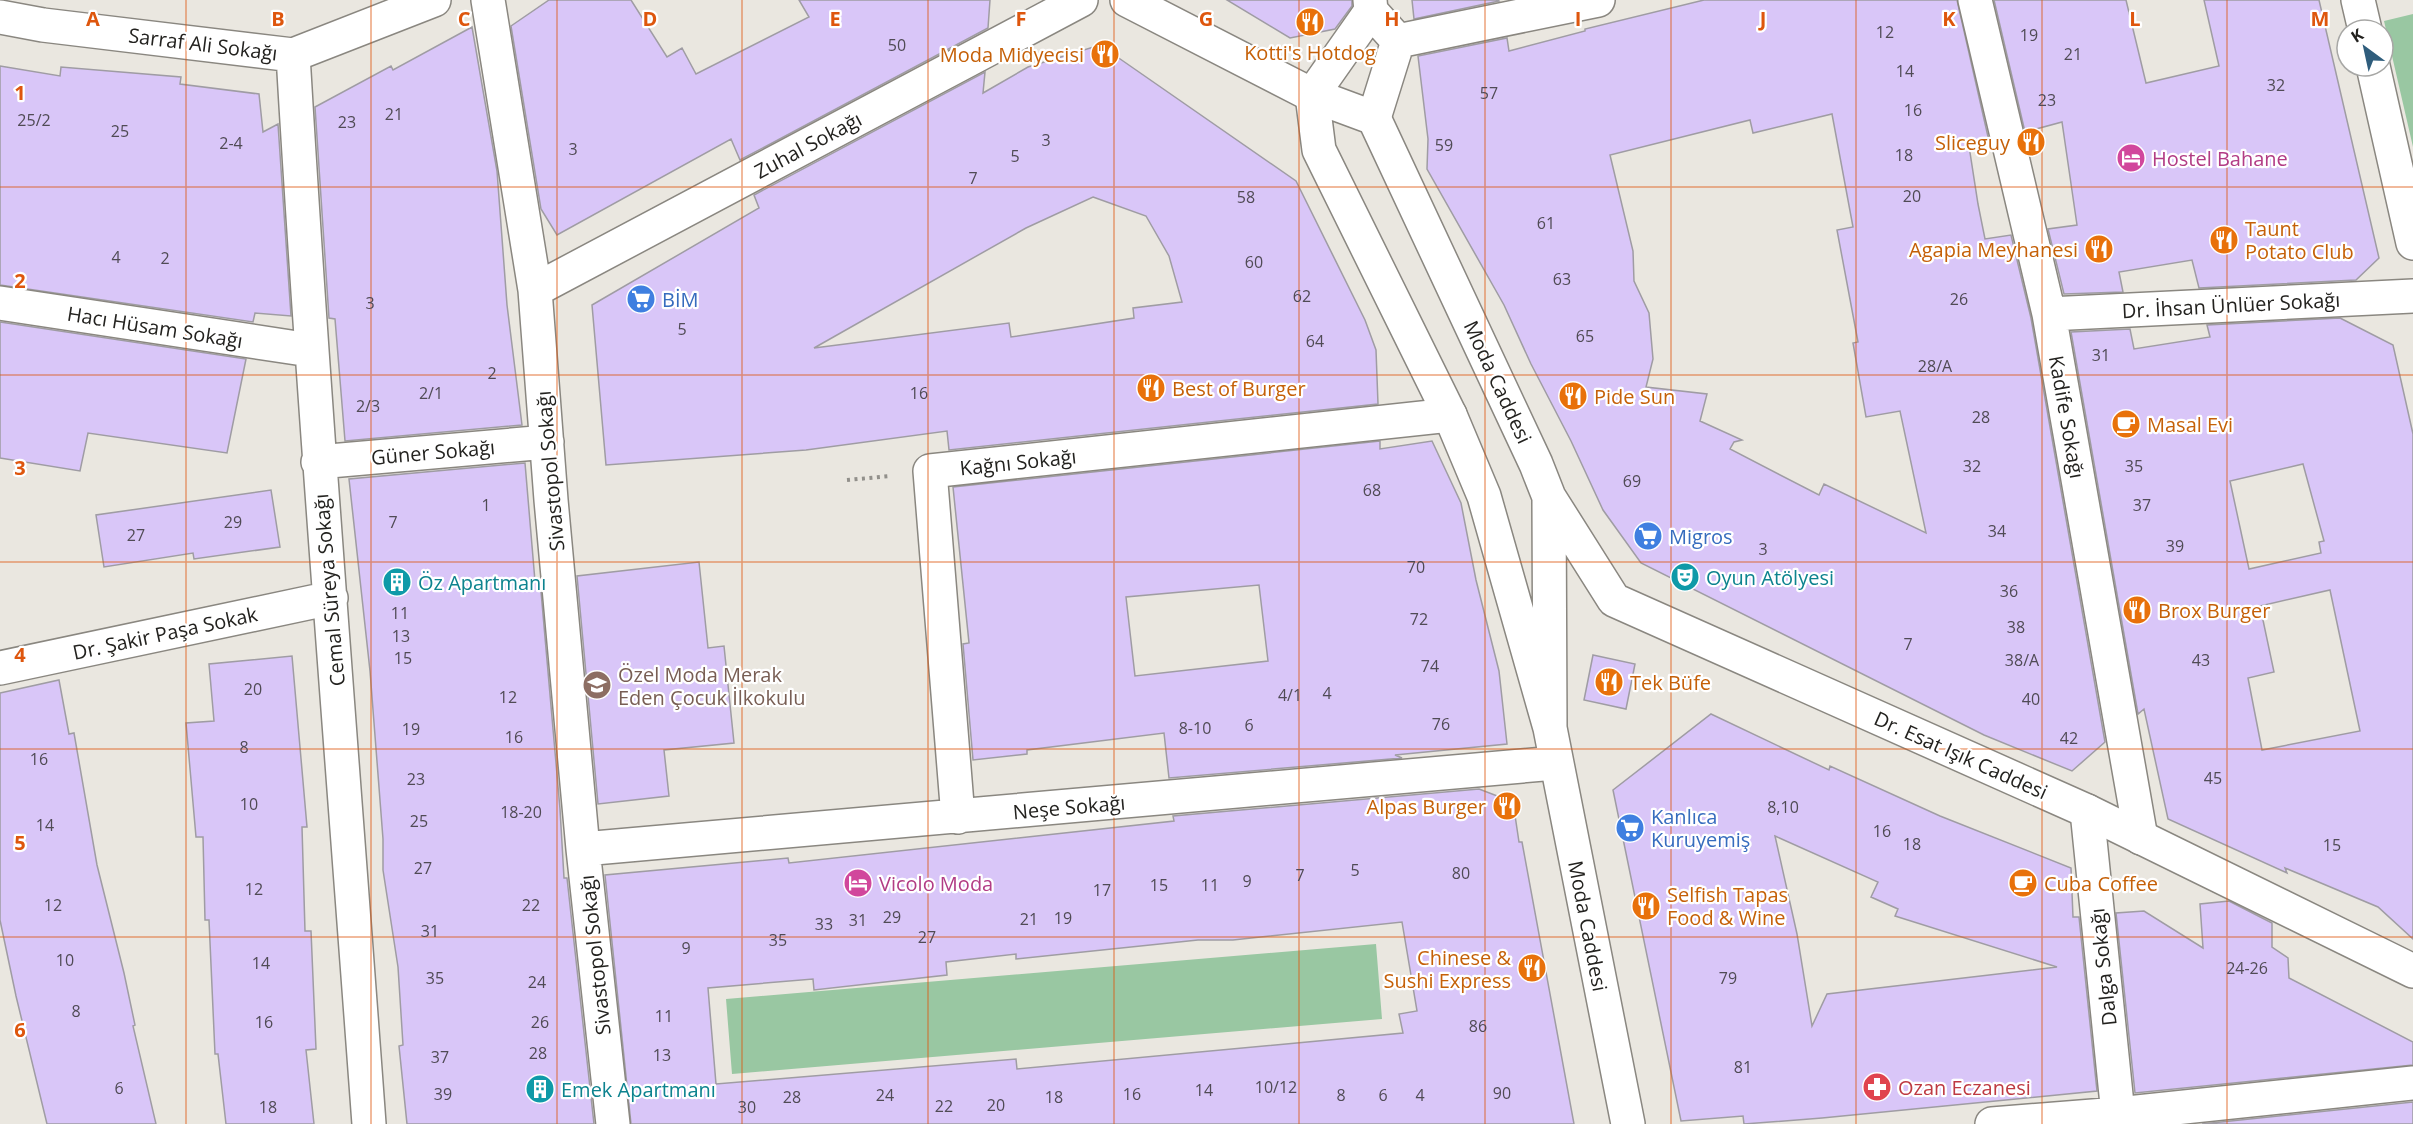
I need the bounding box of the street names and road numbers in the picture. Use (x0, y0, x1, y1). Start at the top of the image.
street label: Sarraf Ali Sokağı (127, 21, 279, 67)
street label: Zuhal Sokağı (750, 105, 866, 185)
street label: Dr. İhsan Ünlüer Sokağı (2121, 286, 2341, 324)
street label: Hacı Hüsam Sokağı (65, 300, 245, 354)
street label: Moda Caddesi (1458, 316, 1538, 448)
street label: Kadife Sokağı (2043, 353, 2091, 481)
street label: Sivastopol Sokağı (530, 390, 570, 552)
street label: Güner Sokağı (370, 433, 496, 471)
street label: Kağnı Sokağı (958, 442, 1078, 482)
street label: Cemal Süreya Sokağı (307, 493, 351, 687)
street label: Dr. Şakir Paşa Sokak (70, 600, 260, 666)
street label: Dr. Esat Işık Caddesi (1870, 705, 2052, 805)
street label: Neşe Sokağı (1012, 789, 1126, 825)
street label: Moda Caddesi (1562, 858, 1614, 994)
street label: Sivastopol Sokağı (573, 874, 617, 1036)
street label: Dalga Sokağı (2083, 907, 2123, 1027)

